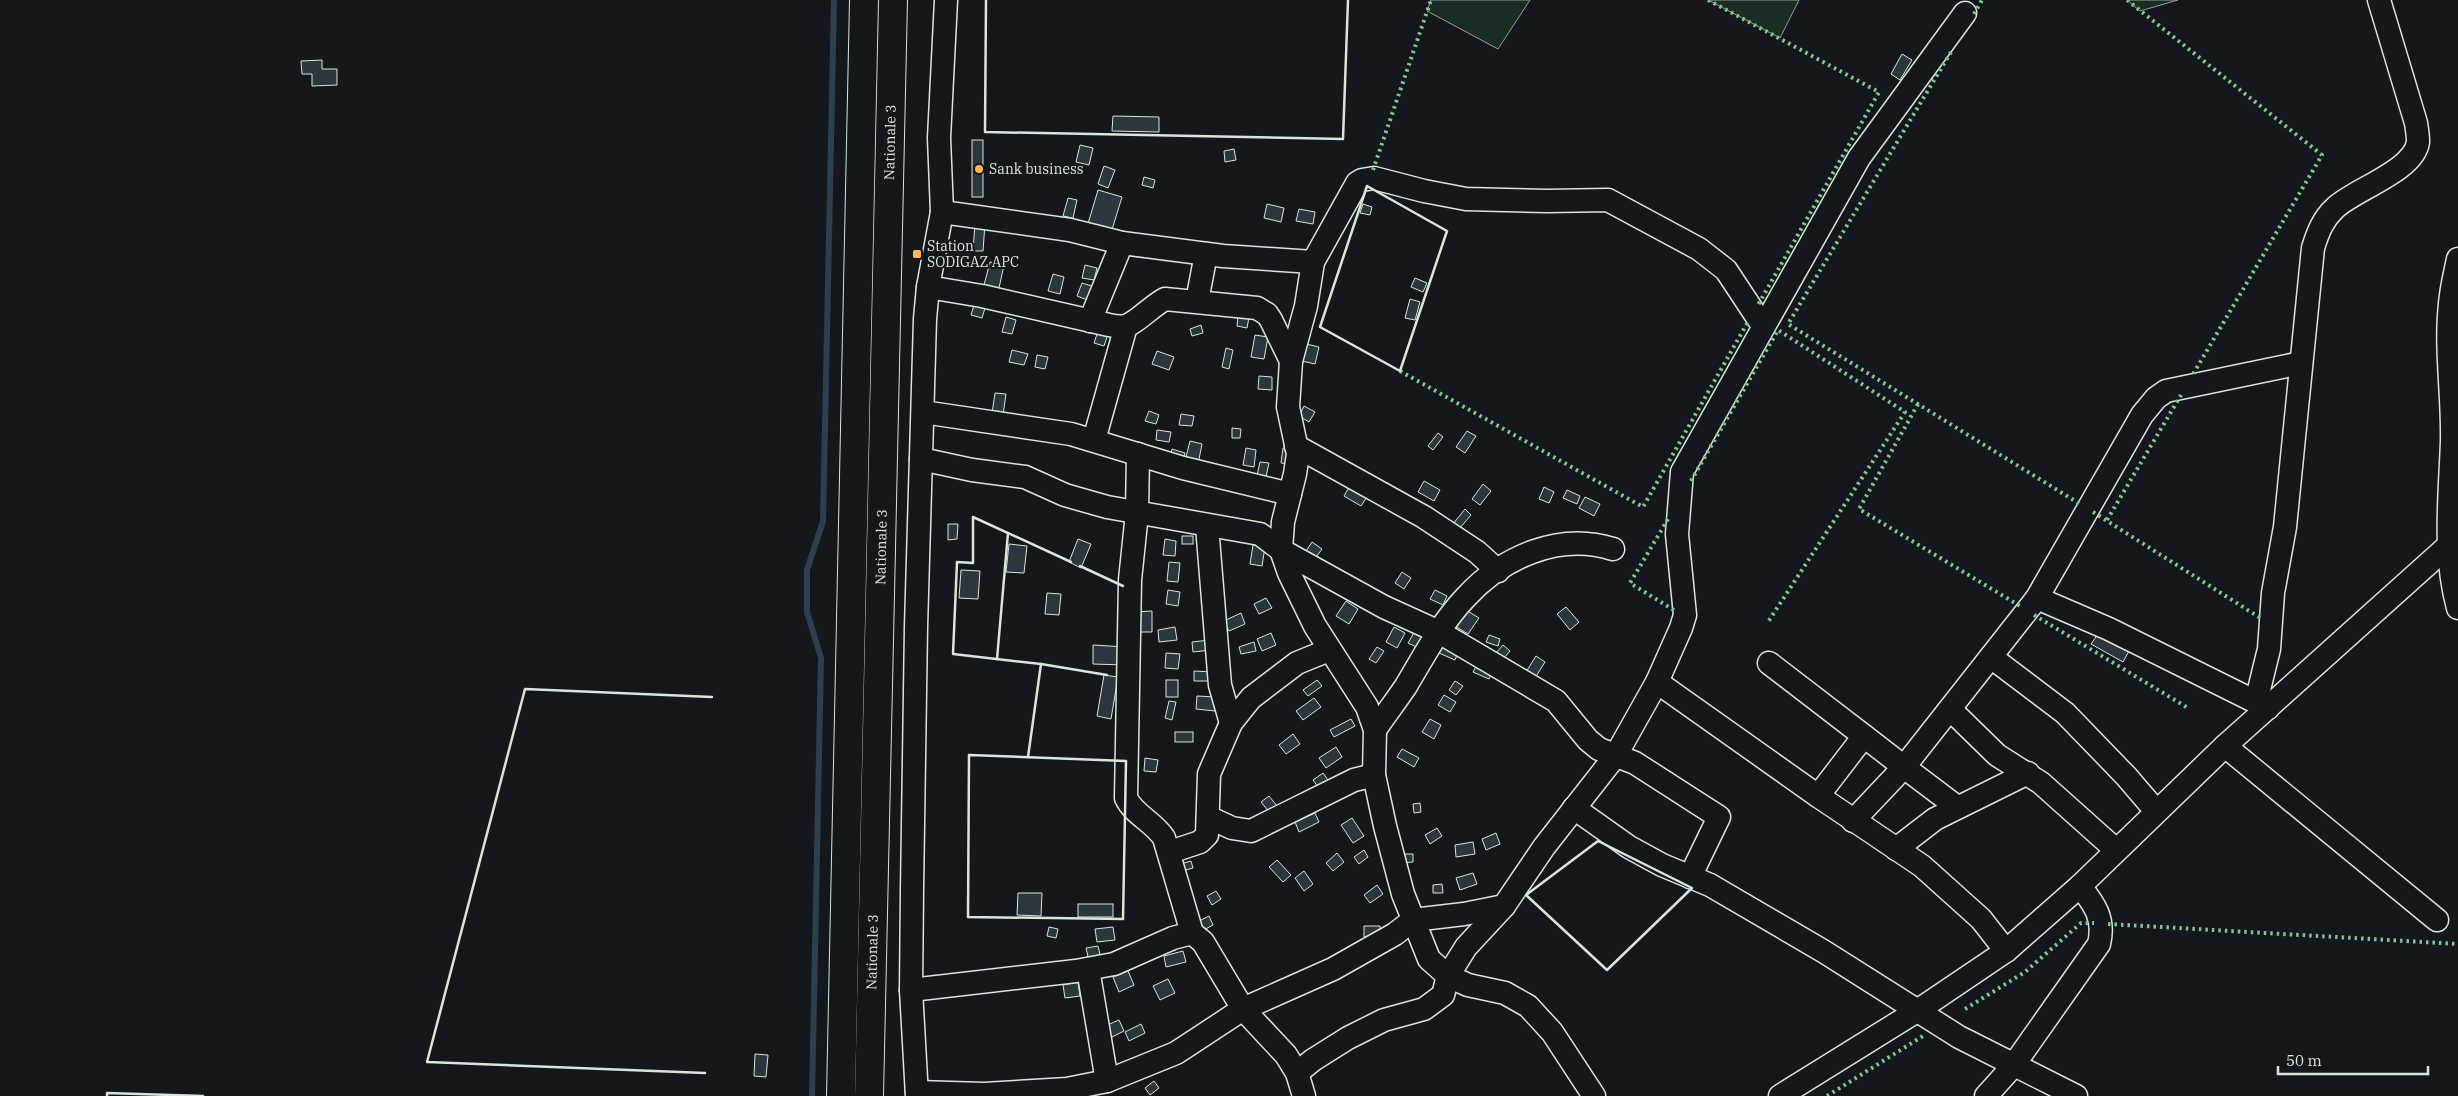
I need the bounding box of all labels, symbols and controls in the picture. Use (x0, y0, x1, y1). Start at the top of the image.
street label: Nationale 3 (880, 104, 900, 180)
place label: Sank business (989, 160, 1084, 178)
marker: Sank business (973, 163, 985, 175)
place label: Station SODIGAZ APC (927, 237, 1019, 271)
marker: Station SODIGAZ APC (911, 248, 923, 260)
street label: Nationale 3 (871, 509, 891, 585)
street label: Nationale 3 (862, 914, 882, 990)
scale bar (2278, 1044, 2428, 1076)
text: 50 m (2286, 1051, 2322, 1070)

